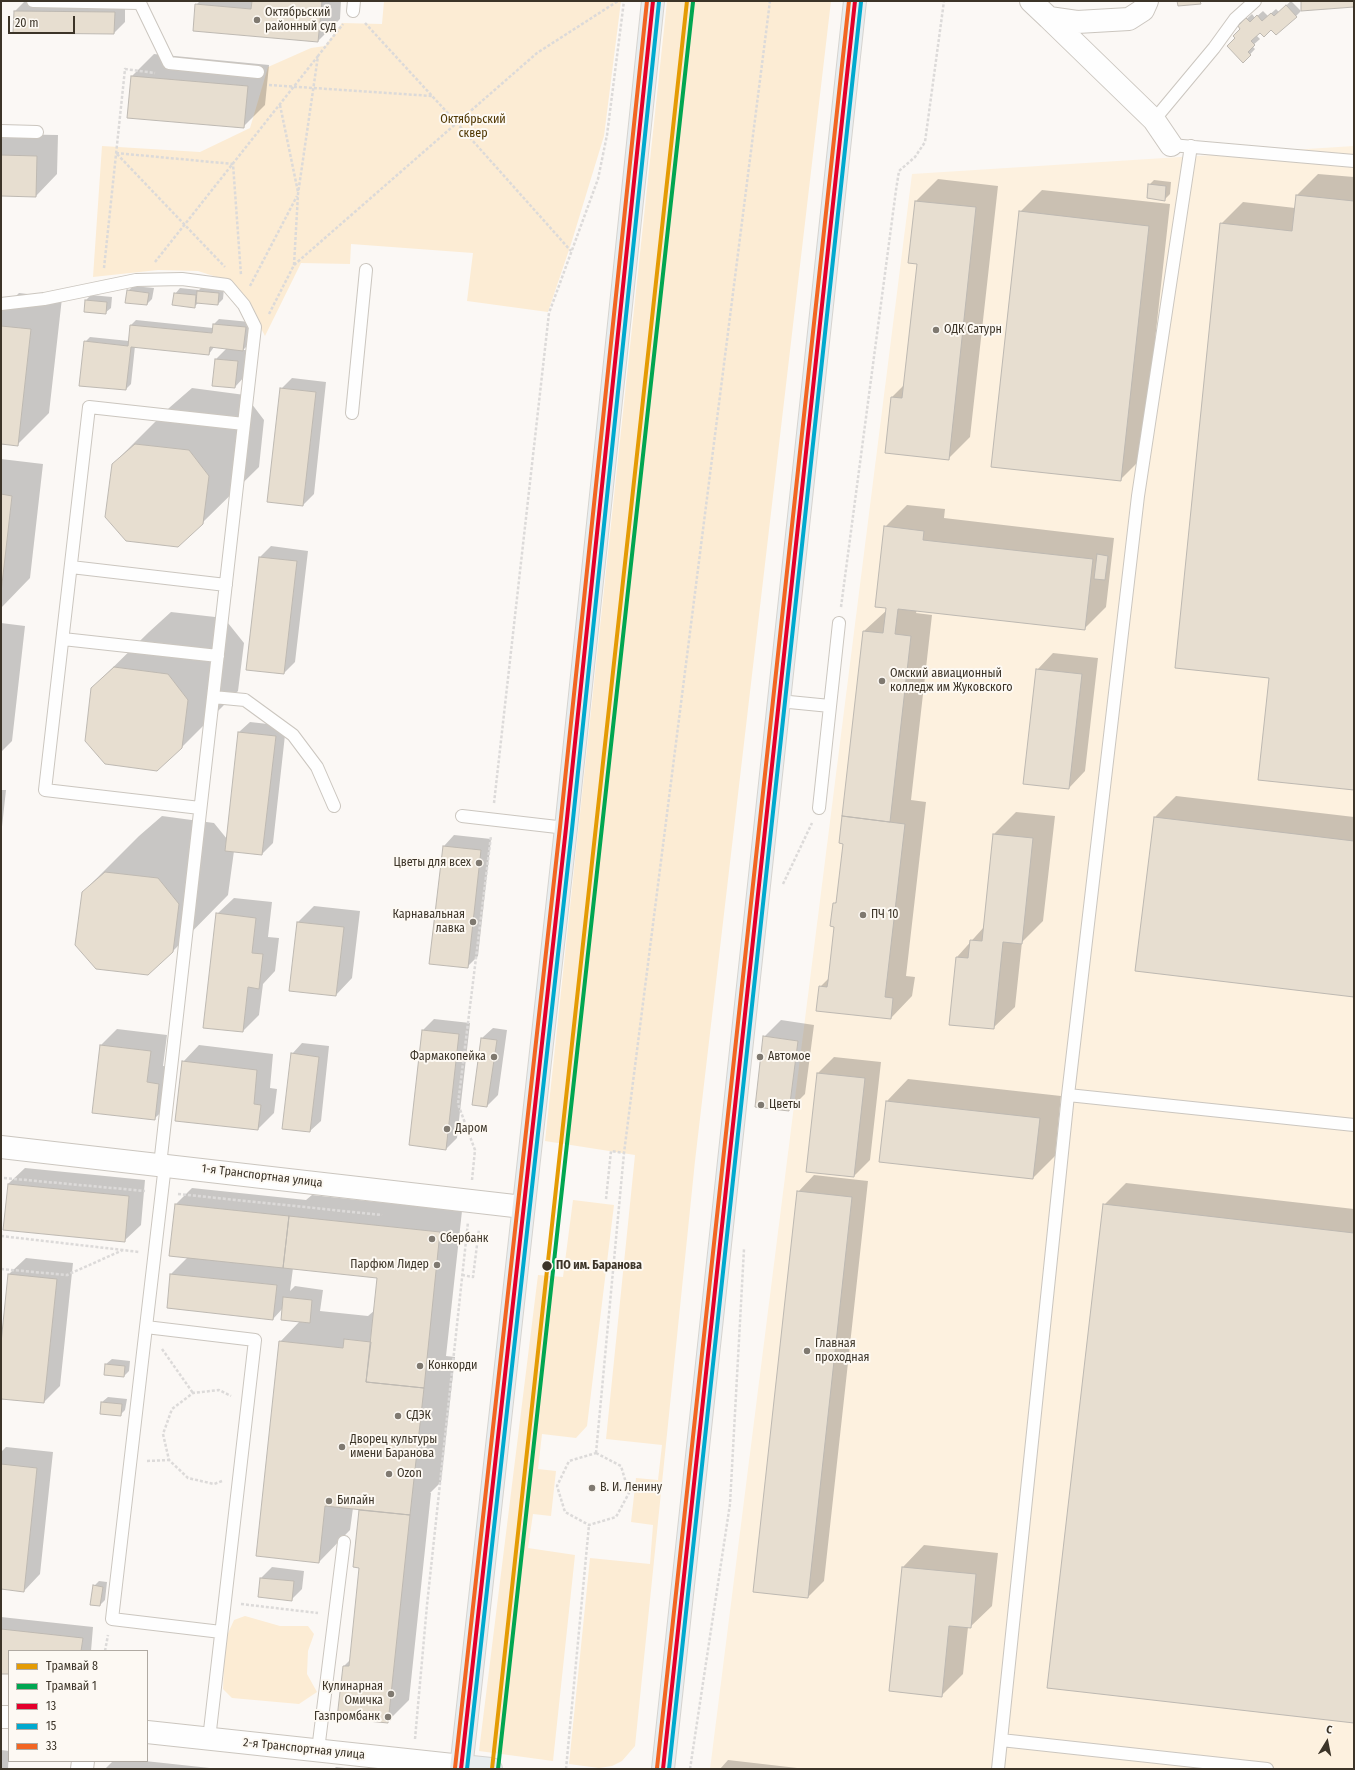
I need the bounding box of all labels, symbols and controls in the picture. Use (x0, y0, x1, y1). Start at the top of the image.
place label: Октябрьский районный суд (265, 6, 336, 34)
scale bar (10, 8, 77, 34)
marker: Октябрьский районный суд (252, 15, 262, 25)
text: 20 m (15, 16, 39, 30)
park label: Октябрьский сквер (440, 113, 506, 141)
place label: ОДК Сатурн (944, 323, 1002, 337)
marker: ОДК Сатурн (931, 325, 941, 335)
place label: Омский авиационный колледж им Жуковского (890, 667, 1013, 695)
marker: Омский авиационный колледж им Жуковского (877, 676, 887, 686)
place label: Цветы для всех (393, 856, 471, 870)
marker: Цветы для всех (474, 858, 484, 868)
place label: Карнавальная лавка (392, 908, 465, 936)
place label: ПЧ 10 (871, 908, 899, 922)
marker: ПЧ 10 (858, 910, 868, 920)
marker: Карнавальная лавка (468, 917, 478, 927)
place label: Фармакопейка (410, 1050, 486, 1064)
place label: Автомое (768, 1050, 811, 1064)
marker: Фармакопейка (489, 1052, 499, 1062)
marker: Автомое (755, 1052, 765, 1062)
place label: Цветы (769, 1098, 801, 1112)
marker: Цветы (756, 1100, 766, 1110)
place label: Даром (455, 1122, 488, 1136)
marker: Даром (442, 1124, 452, 1134)
street label: 1-я Транспортная улица (201, 1161, 323, 1191)
place label: Сбербанк (440, 1232, 488, 1246)
marker: Сбербанк (427, 1234, 437, 1244)
place label: Парфюм Лидер (350, 1258, 429, 1272)
marker: ПО им. Баранова (540, 1259, 554, 1273)
place label: ПО им. Баранова (556, 1259, 642, 1273)
marker: Парфюм Лидер (432, 1260, 442, 1270)
place label: Главная проходная (815, 1337, 870, 1365)
marker: Главная проходная (802, 1346, 812, 1356)
place label: Конкорди (428, 1359, 478, 1373)
marker: Конкорди (415, 1361, 425, 1371)
place label: СДЭК (406, 1409, 431, 1423)
marker: СДЭК (393, 1411, 403, 1421)
place label: Дворец культуры имени Баранова (350, 1433, 437, 1461)
marker: Дворец культуры имени Баранова (337, 1442, 347, 1452)
place label: Ozon (397, 1467, 422, 1481)
marker: Ozon (384, 1469, 394, 1479)
place label: В. И. Ленину (600, 1481, 662, 1495)
marker: В. И. Ленину (587, 1483, 597, 1493)
place label: Билайн (337, 1494, 375, 1508)
marker: Билайн (324, 1496, 334, 1506)
legend (8, 1650, 148, 1762)
text: Трамвай 8 (46, 1659, 98, 1673)
text: Трамвай 1 (46, 1679, 97, 1693)
place label: Кулинарная Омичка (322, 1680, 383, 1708)
marker: Кулинарная Омичка (386, 1689, 396, 1699)
text: 13 (46, 1699, 56, 1713)
place label: Газпромбанк (314, 1710, 380, 1724)
marker: Газпромбанк (383, 1712, 393, 1722)
text: 15 (46, 1719, 56, 1733)
north arrow (1307, 1722, 1347, 1762)
text: С (1325, 1723, 1333, 1737)
street label: 2-я Транспортная улица (242, 1735, 366, 1763)
text: 33 (46, 1739, 57, 1753)

